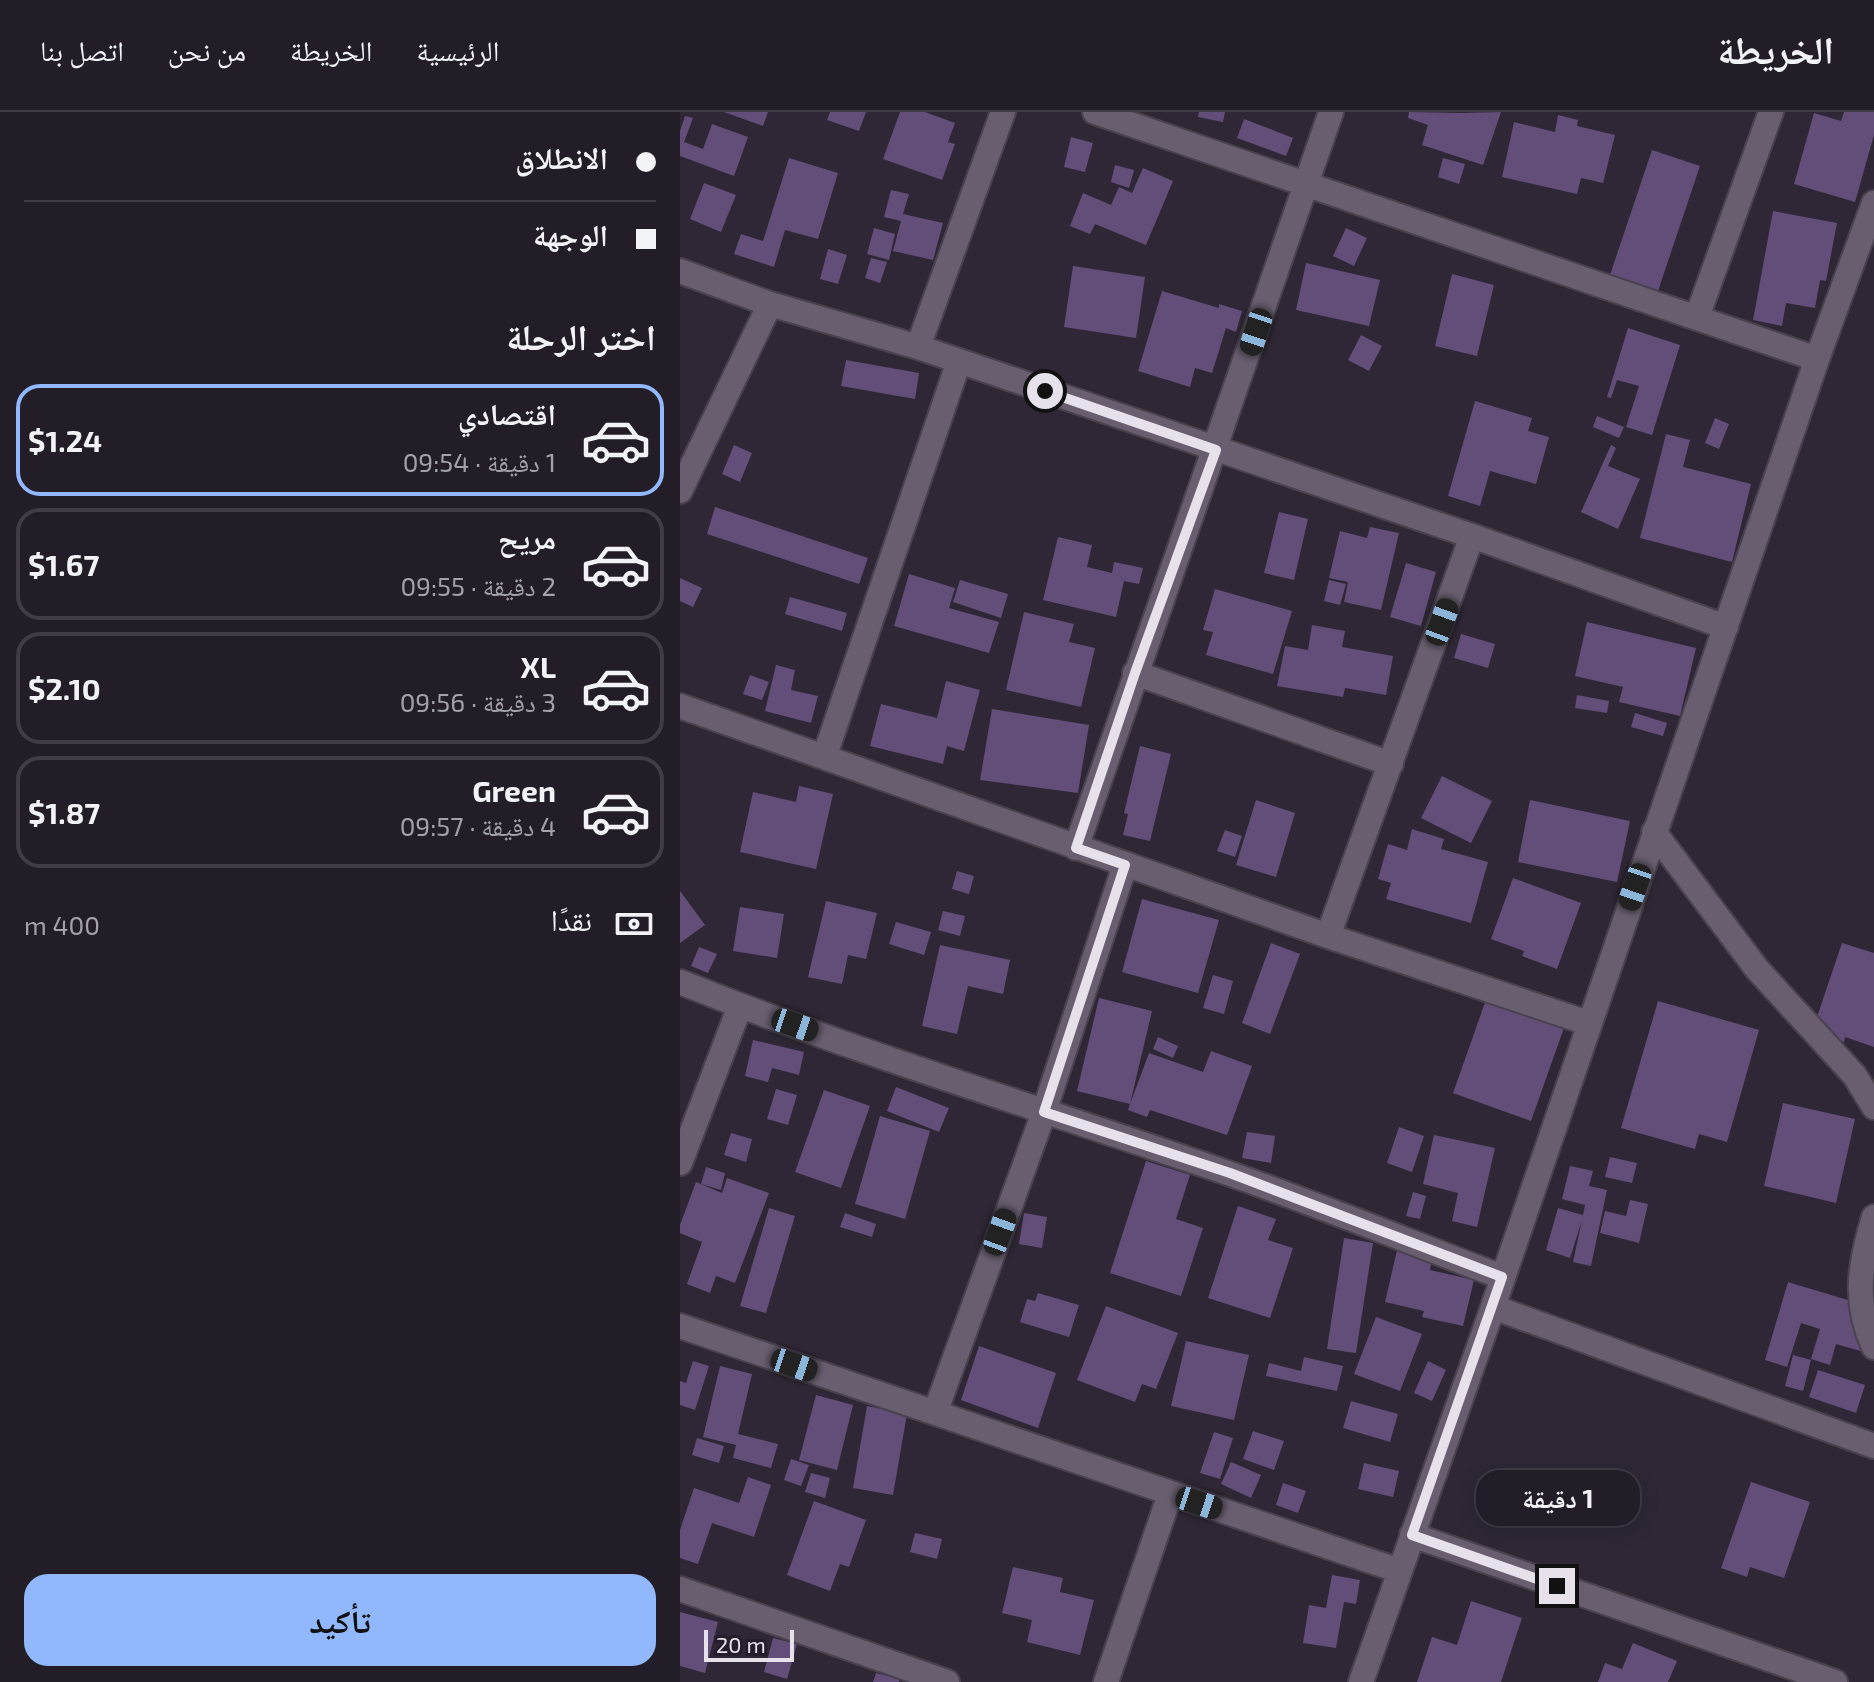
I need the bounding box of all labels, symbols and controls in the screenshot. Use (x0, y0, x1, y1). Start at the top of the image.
text: الخريطة (1717, 26, 1834, 72)
text: اتصل بنا (40, 33, 124, 67)
text: من نحن (168, 33, 246, 67)
text: الخريطة (290, 33, 372, 67)
text: الرئيسية (416, 33, 499, 67)
text: الانطلاق (515, 139, 608, 175)
text: الوجهة (533, 216, 608, 252)
car (1237, 305, 1275, 359)
text: اختر الرحلة (506, 314, 656, 357)
route start (1027, 373, 1063, 409)
text: اقتصادي (458, 395, 556, 431)
icon: car (580, 404, 652, 476)
text: $1.24 (28, 422, 102, 458)
text: 1 دقيقة · 09:54 (403, 446, 556, 477)
text: مريح (498, 519, 556, 555)
icon: car (580, 528, 652, 600)
text: $1.67 (28, 546, 99, 582)
text: 2 دقيقة · 09:55 (400, 570, 556, 601)
car (1423, 595, 1461, 649)
text: XL (521, 648, 556, 684)
icon: car (580, 652, 652, 724)
text: $2.10 (28, 670, 101, 706)
text: 3 دقيقة · 09:56 (400, 686, 556, 717)
text: Green (472, 772, 556, 808)
icon: car (580, 776, 652, 848)
text: $1.87 (28, 794, 100, 830)
text: 4 دقيقة · 09:57 (400, 810, 556, 841)
car (1616, 860, 1654, 914)
text: نقدًا (551, 901, 592, 937)
icon: cash (612, 902, 656, 946)
text: 400 m (24, 909, 100, 940)
car (768, 1006, 822, 1044)
car (981, 1205, 1019, 1259)
car (767, 1346, 821, 1384)
callout: 1 دقيقة (1475, 1470, 1639, 1526)
text: 1 دقيقة (1522, 1482, 1594, 1513)
car (1172, 1484, 1226, 1522)
route end (1539, 1568, 1575, 1604)
button: تأكيد (24, 1574, 656, 1666)
scale bar (704, 1626, 794, 1662)
text: 20 m (716, 1631, 766, 1657)

